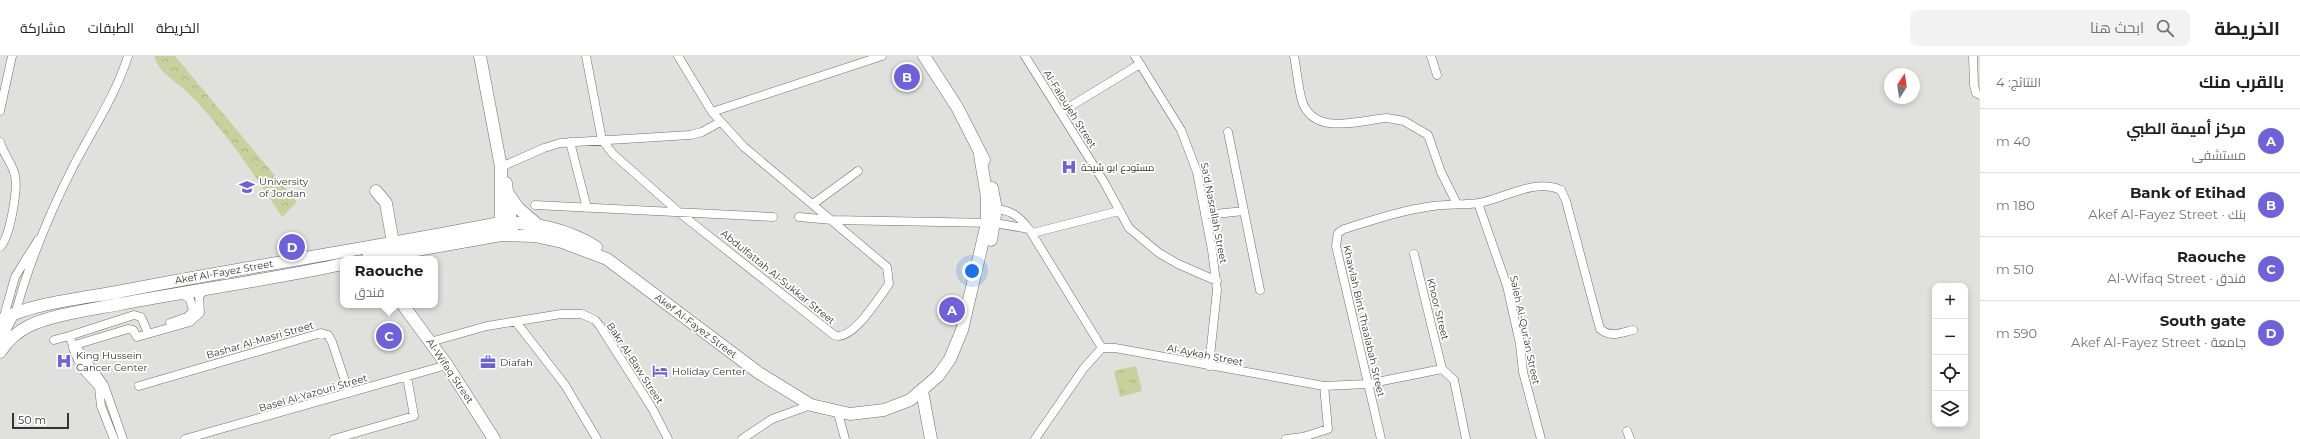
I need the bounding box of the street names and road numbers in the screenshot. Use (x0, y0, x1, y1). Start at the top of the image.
street label: Al-Faloujeh Street (1041, 67, 1099, 151)
street label: Sa'd Nasrallah Street (1198, 161, 1230, 265)
street label: Abdulfattah Al-Sukkar Street (718, 227, 838, 327)
street label: Khawlah Bint Thaalabah Street (1340, 244, 1388, 398)
street label: Akef Al-Fayez Street (174, 257, 274, 287)
street label: Saleh Al-Qur’an Street (1507, 274, 1543, 386)
street label: Khoor Street (1424, 277, 1452, 341)
street label: Akef Al-Fayez Street (652, 291, 740, 361)
street label: Bashar Al-Masri Street (205, 318, 315, 362)
street label: Bakr Al-Baw Street (604, 320, 666, 406)
street label: Al-Wifaq Street (423, 336, 477, 406)
street label: Al-Aykah Street (1166, 341, 1244, 369)
street label: Basel Al-Yazouri Street (257, 371, 369, 415)

